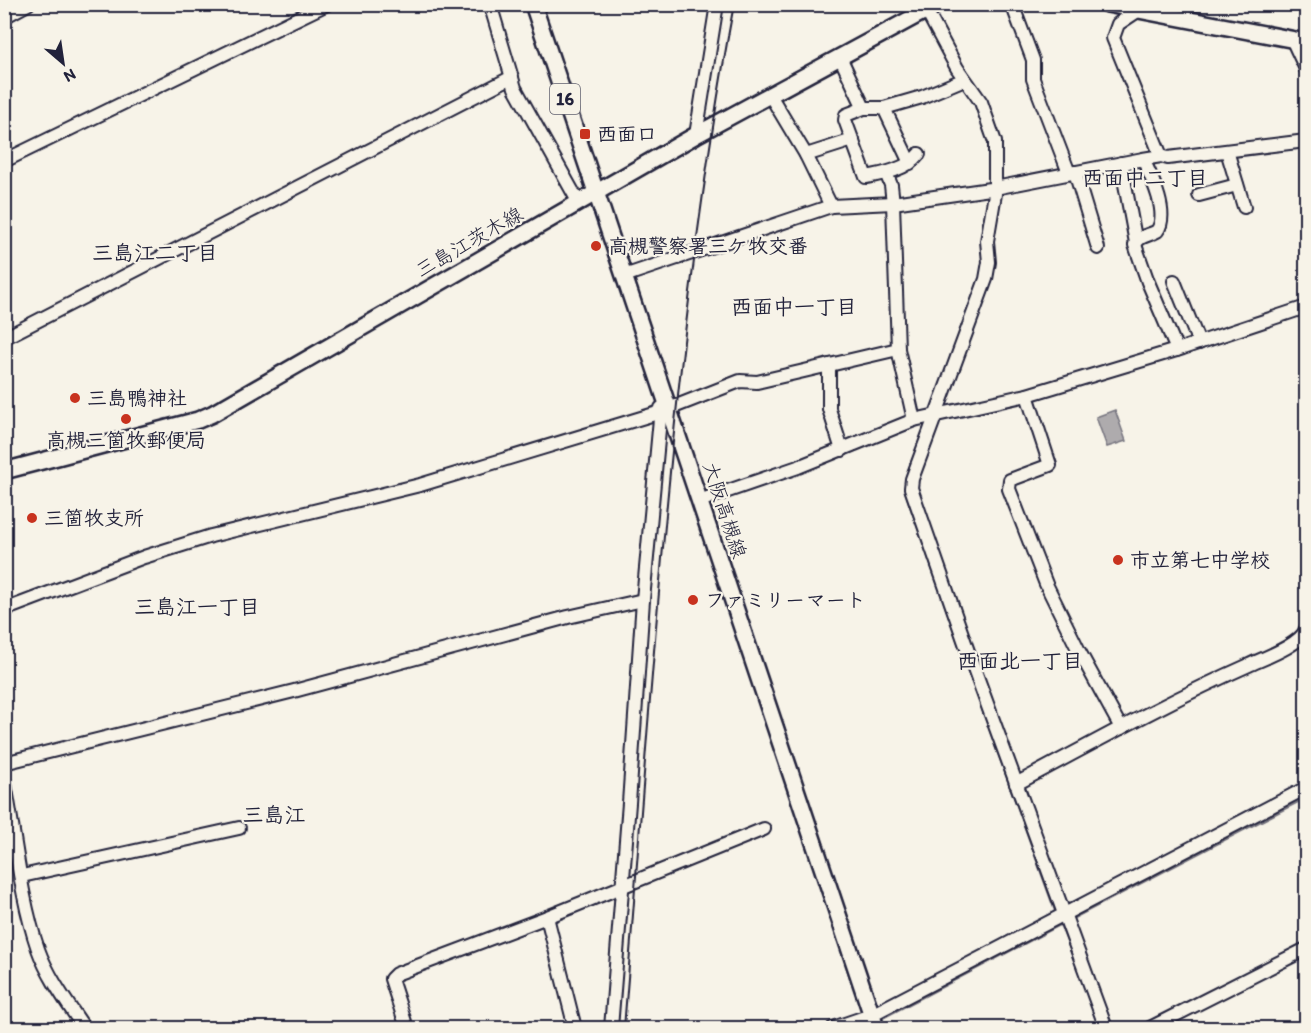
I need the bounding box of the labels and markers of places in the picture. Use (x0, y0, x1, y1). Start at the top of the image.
place label: 西面口 (597, 122, 657, 146)
marker: 西面口 (578, 127, 592, 141)
place label: 高槻警察署三ケ牧交番 (608, 234, 808, 258)
marker: 高槻警察署三ケ牧交番 (589, 239, 603, 253)
place label: 三島鴨神社 (87, 386, 187, 410)
marker: 三島鴨神社 (68, 391, 82, 405)
marker: 高槻三箇牧郵便局 (119, 412, 133, 426)
place label: 高槻三箇牧郵便局 (46, 428, 206, 452)
place label: 三箇牧支所 (44, 506, 144, 530)
marker: 三箇牧支所 (25, 511, 39, 525)
place label: 市立第七中学校 (1130, 548, 1270, 572)
marker: 市立第七中学校 (1111, 553, 1125, 567)
place label: ファミリーマート (705, 588, 866, 612)
marker: ファミリーマート (686, 593, 700, 607)

